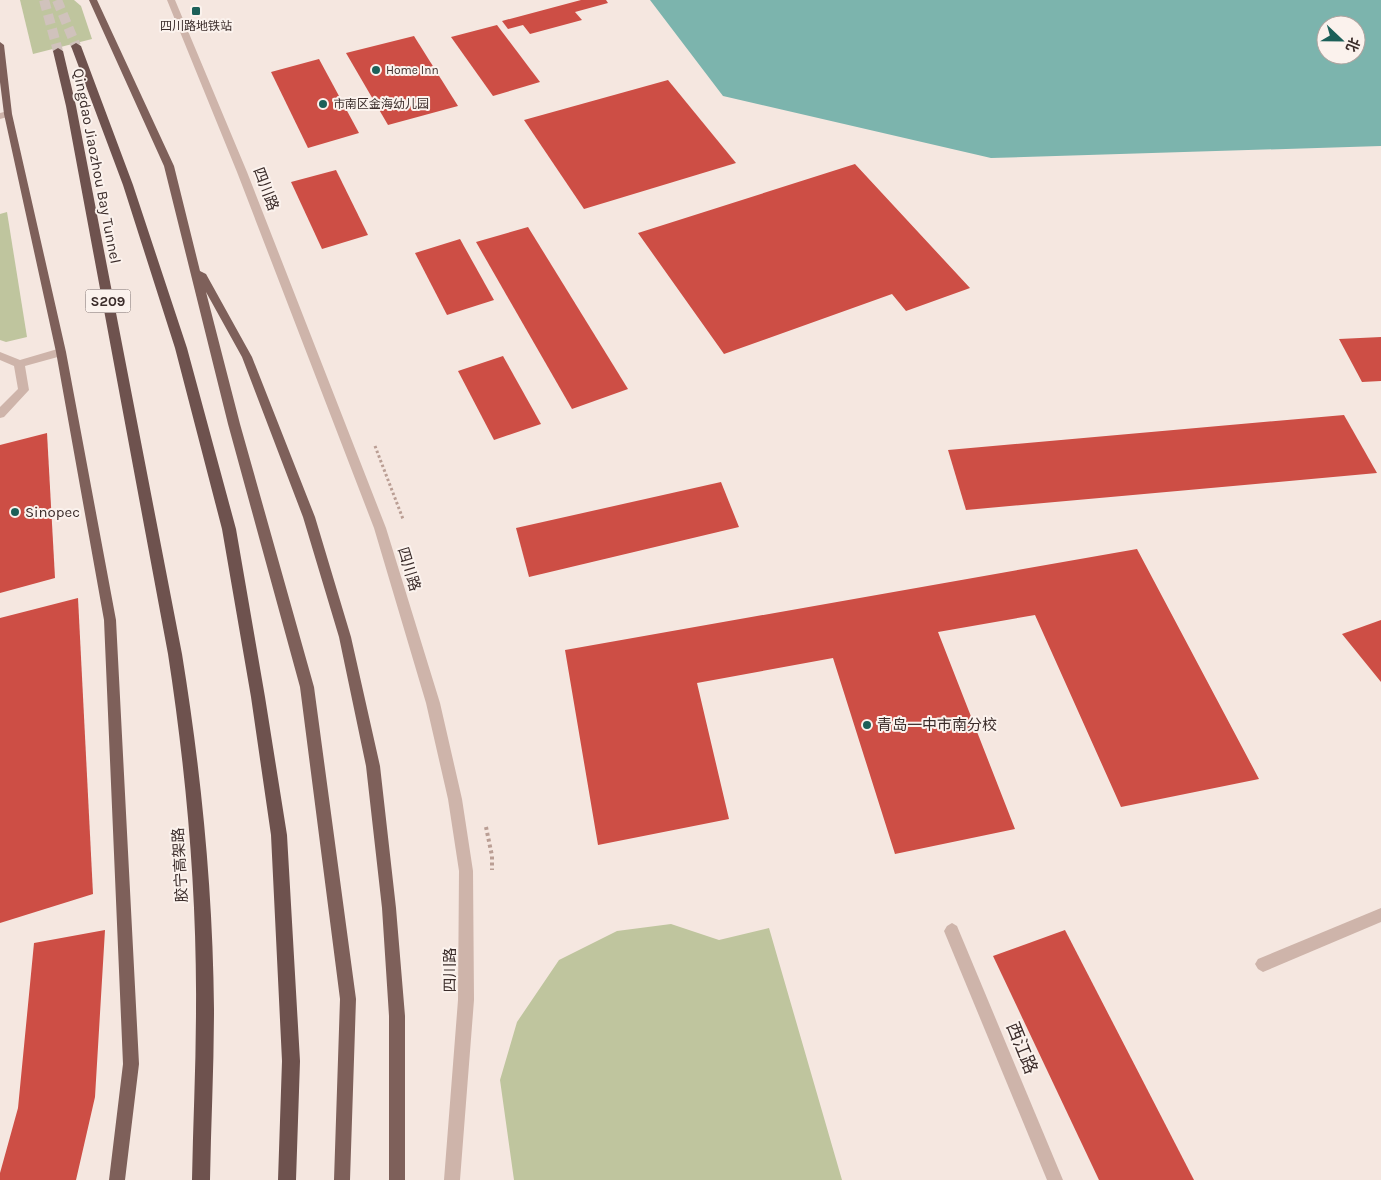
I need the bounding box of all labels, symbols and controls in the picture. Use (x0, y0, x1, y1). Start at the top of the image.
marker: 四川路地铁站 (190, 5, 202, 17)
north arrow (1316, 15, 1366, 65)
place label: 四川路地铁站 (160, 19, 232, 33)
text: 北 (1342, 35, 1363, 54)
place label: Home Inn (386, 63, 439, 77)
marker: Home Inn (370, 64, 382, 76)
street label: Qingdao Jiaozhou Bay Tunnel (69, 67, 125, 265)
place label: 市南区金海幼儿园 (333, 97, 429, 111)
marker: 市南区金海幼儿园 (317, 98, 329, 110)
street label: 四川路 (250, 165, 282, 213)
road number: S209 (86, 290, 130, 312)
place label: Sinopec (25, 503, 80, 521)
marker: Sinopec (9, 506, 21, 518)
street label: 四川路 (394, 545, 424, 593)
place label: 青岛一中市南分校 (877, 716, 997, 734)
marker: 青岛一中市南分校 (861, 719, 873, 731)
street label: 胶宁高架路 (169, 827, 191, 903)
street label: 四川路 (441, 947, 459, 993)
street label: 西江路 (1002, 1019, 1042, 1077)

